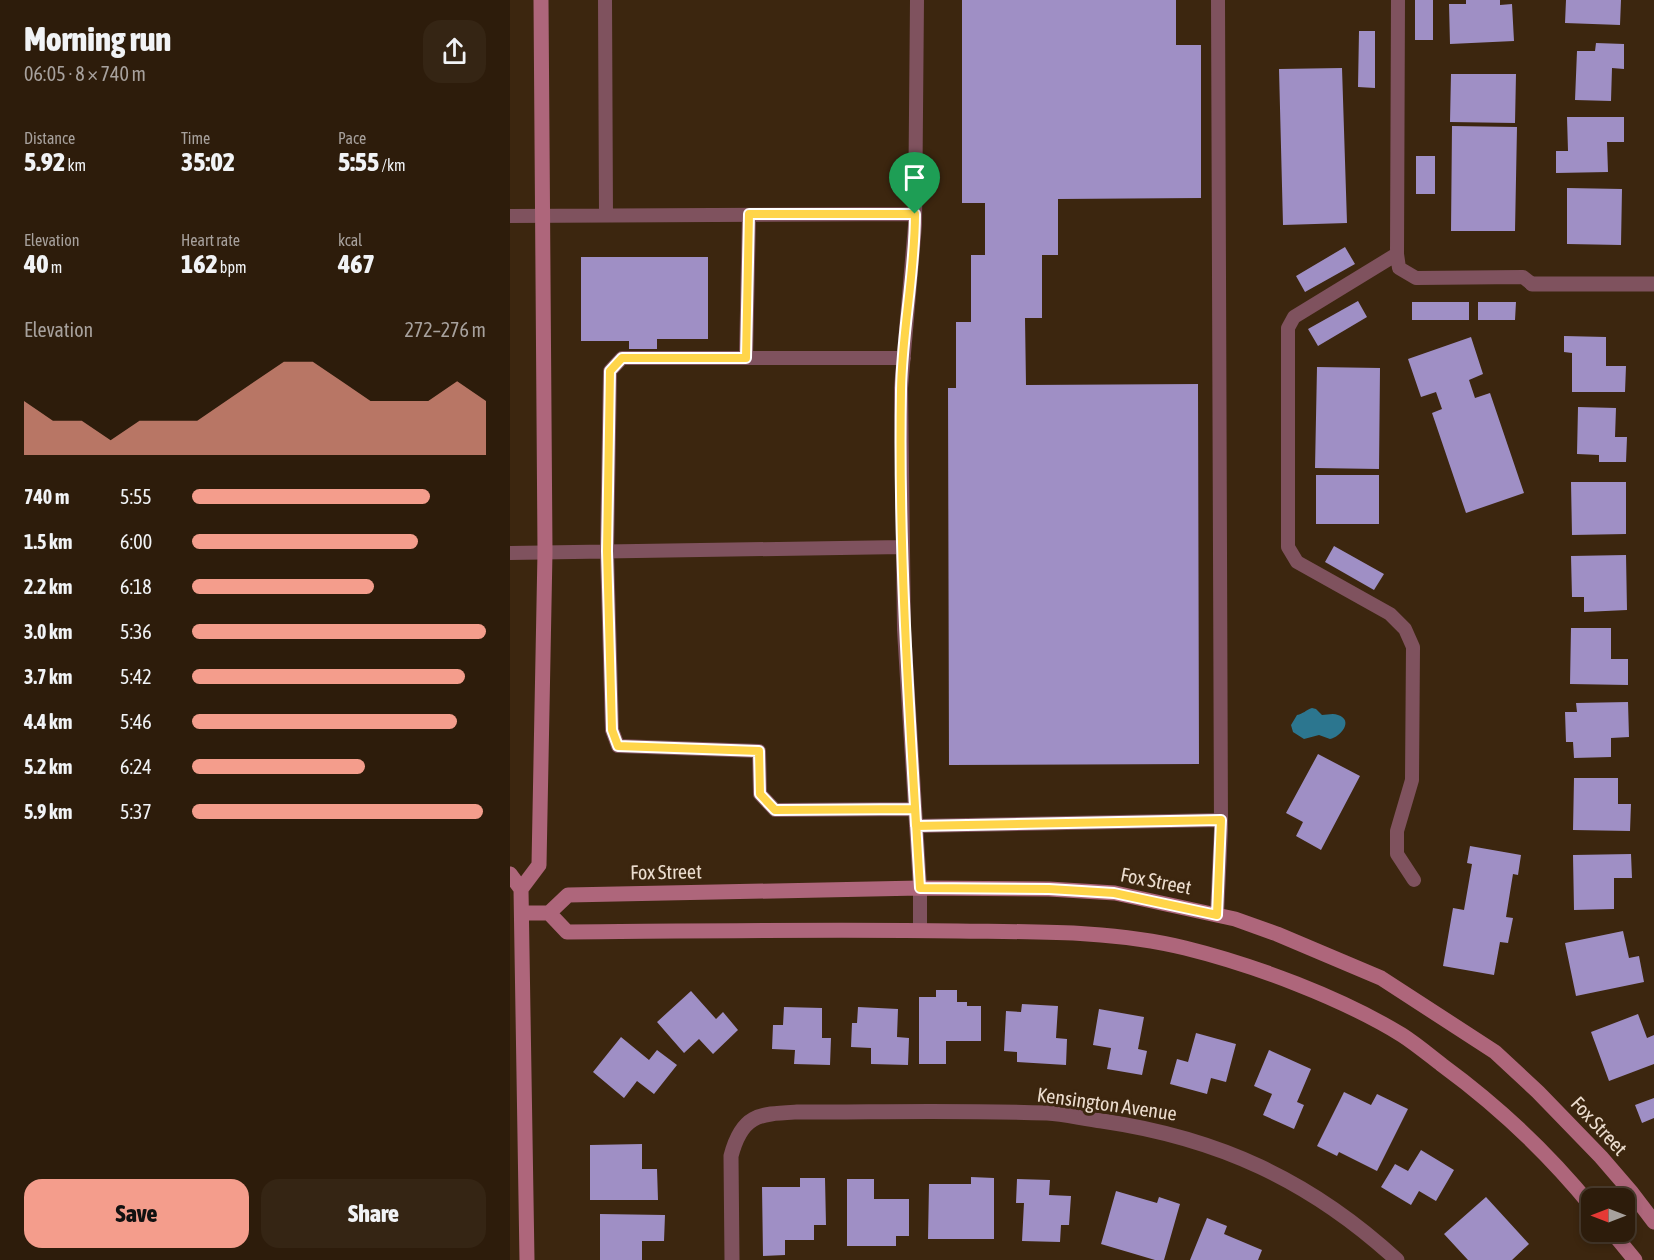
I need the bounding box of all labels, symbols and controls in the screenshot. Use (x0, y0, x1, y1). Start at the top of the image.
text: Morning run (24, 20, 171, 58)
button: share (423, 20, 486, 83)
text: 06:05 · 8 × 740 m (24, 62, 146, 85)
text: Distance (24, 129, 75, 147)
text: Time (181, 129, 210, 147)
text: Pace (338, 129, 366, 147)
text: 5.92 (24, 147, 65, 177)
text: 35:02 (181, 147, 235, 177)
text: 5:55 (338, 147, 379, 177)
pin (889, 152, 940, 214)
text: km (65, 156, 86, 174)
text: /km (379, 156, 405, 174)
icon: arrive (898, 161, 931, 194)
text: Elevation (24, 231, 79, 249)
text: Heart rate (181, 231, 240, 249)
text: kcal (338, 231, 362, 249)
text: 40 (24, 249, 48, 279)
text: 162 (181, 249, 218, 279)
text: 467 (338, 249, 375, 279)
text: m (48, 258, 62, 276)
text: bpm (218, 258, 247, 276)
text: Elevation (24, 318, 93, 341)
text: 272–276 m (404, 318, 486, 341)
text: 740 m (24, 485, 69, 508)
text: 5:55 (120, 485, 152, 508)
text: 1.5 km (24, 530, 72, 553)
text: 6:00 (120, 530, 152, 553)
text: 2.2 km (24, 575, 72, 598)
text: 6:18 (120, 575, 152, 598)
text: 3.0 km (24, 620, 72, 643)
text: 5:36 (120, 620, 152, 643)
text: 3.7 km (24, 665, 72, 688)
text: 5:42 (120, 665, 152, 688)
text: 4.4 km (24, 710, 72, 733)
text: 5:46 (120, 710, 152, 733)
text: 5.2 km (24, 755, 72, 778)
text: 6:24 (120, 755, 152, 778)
text: 5.9 km (24, 800, 72, 823)
text: 5:37 (120, 800, 152, 823)
street label: Fox Street (630, 859, 702, 884)
street label: Fox Street (1119, 862, 1194, 899)
street label: Kensington Avenue (1036, 1082, 1178, 1125)
street label: Fox Street (1567, 1092, 1632, 1160)
button: Save (24, 1179, 249, 1248)
button: Share (261, 1179, 486, 1248)
north arrow (1581, 1188, 1635, 1242)
map controls (1581, 1188, 1635, 1242)

